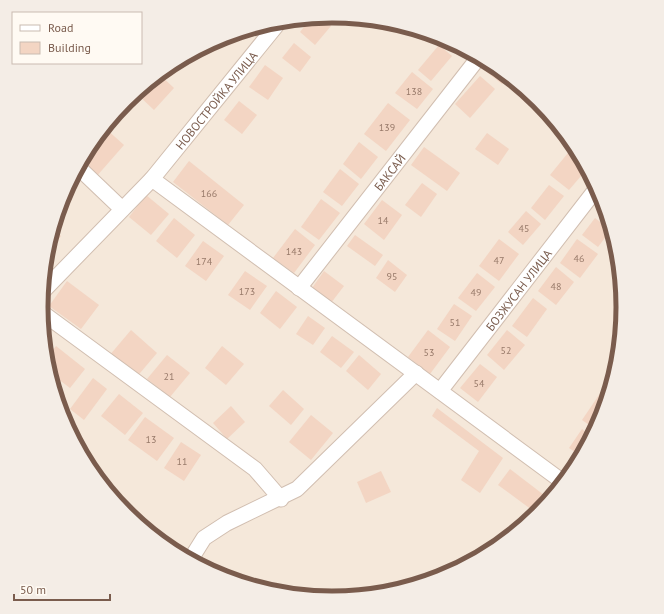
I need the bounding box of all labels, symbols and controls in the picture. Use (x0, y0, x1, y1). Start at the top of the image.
legend (12, 12, 142, 64)
text: Road (48, 20, 73, 35)
text: Building (48, 40, 91, 55)
street label: НОВОСТРОЙКА УЛИЦА (172, 48, 260, 152)
house number: 138 (406, 85, 422, 98)
house number: 139 (379, 121, 395, 134)
street label: БАКСАЙ (370, 151, 408, 193)
house number: 166 (201, 187, 217, 200)
house number: 14 (378, 214, 389, 227)
house number: 45 (519, 222, 529, 235)
house number: 143 (286, 245, 302, 258)
street label: БОЗЖУСАН УЛИЦА (482, 246, 555, 334)
house number: 46 (574, 252, 584, 265)
house number: 47 (494, 254, 504, 267)
house number: 174 (196, 255, 213, 268)
house number: 95 (387, 270, 397, 283)
house number: 48 (551, 280, 561, 293)
house number: 173 (239, 285, 255, 298)
house number: 49 (471, 286, 481, 299)
house number: 51 (450, 316, 460, 329)
house number: 52 (501, 344, 511, 357)
house number: 53 (424, 346, 434, 359)
house number: 21 (164, 370, 174, 383)
house number: 54 (474, 377, 485, 390)
house number: 13 (146, 433, 156, 446)
house number: 11 (177, 455, 187, 468)
scale bar (14, 576, 110, 602)
text: 50 m (20, 582, 46, 597)

